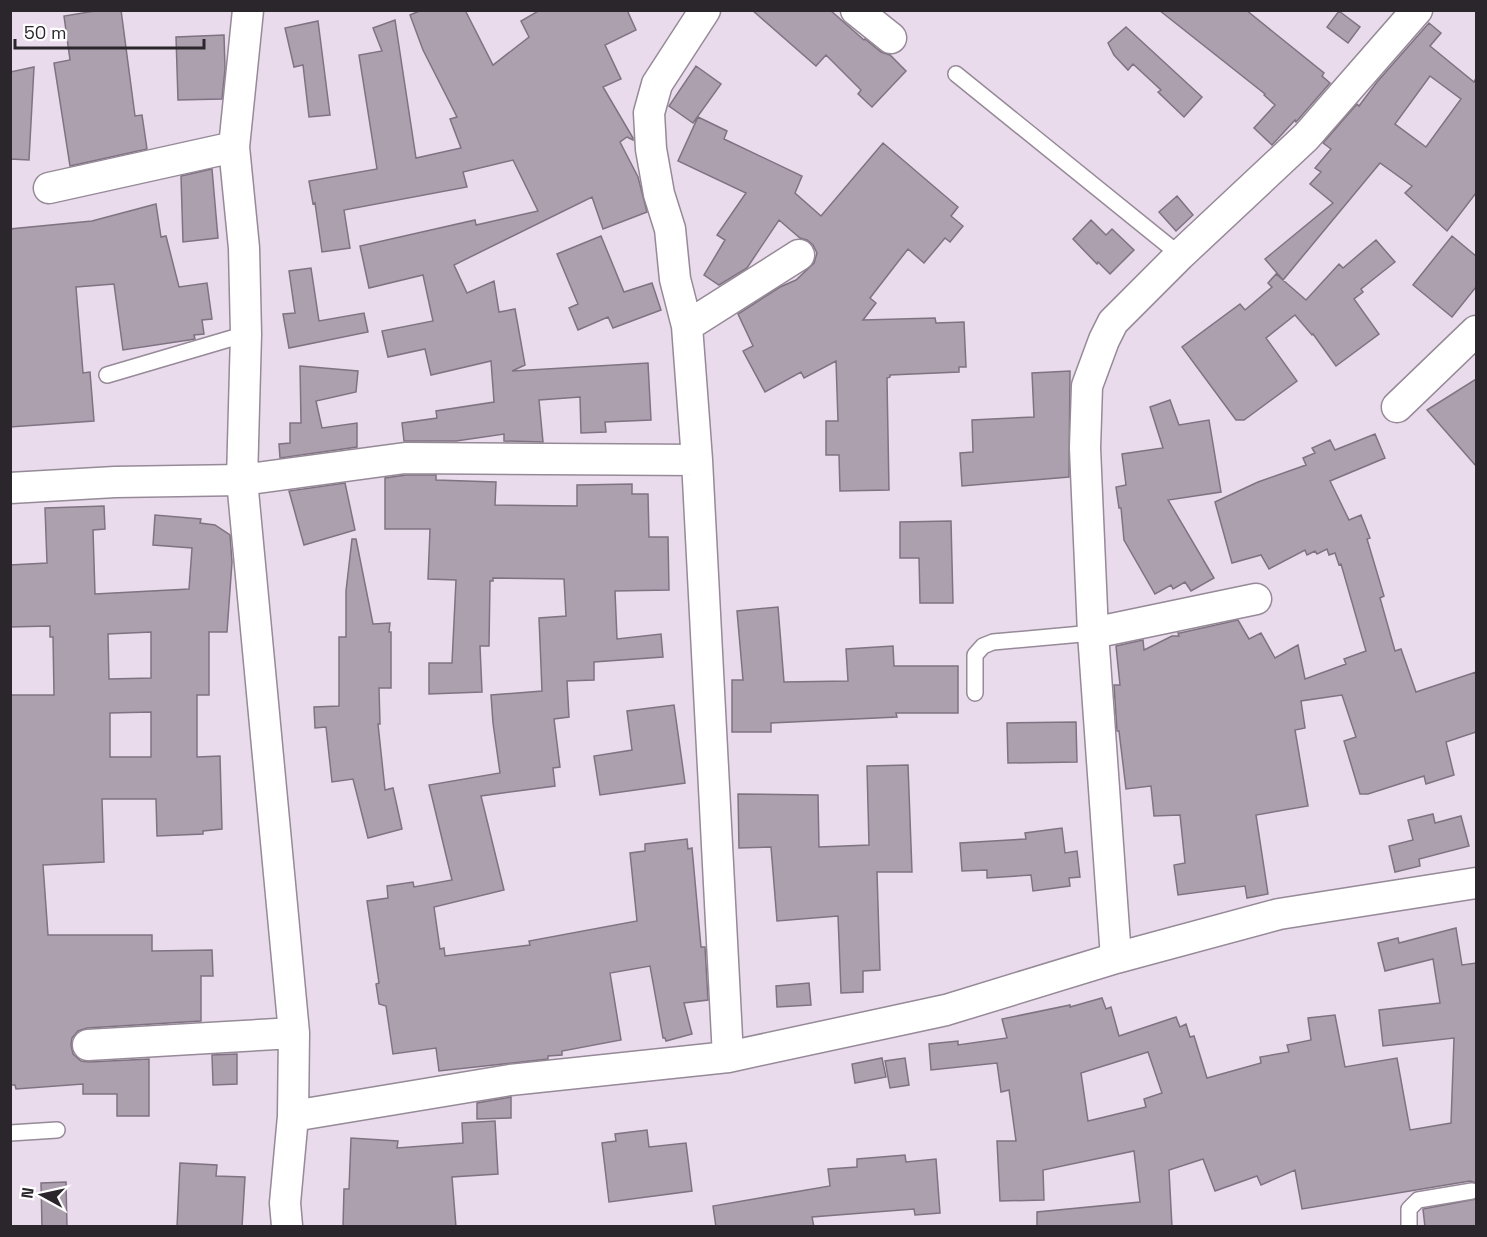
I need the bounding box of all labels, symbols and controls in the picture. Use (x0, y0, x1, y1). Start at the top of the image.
scale bar (15, 12, 204, 50)
text: 50 m (24, 21, 66, 44)
north arrow (12, 1165, 72, 1225)
text: N (16, 1186, 39, 1200)

